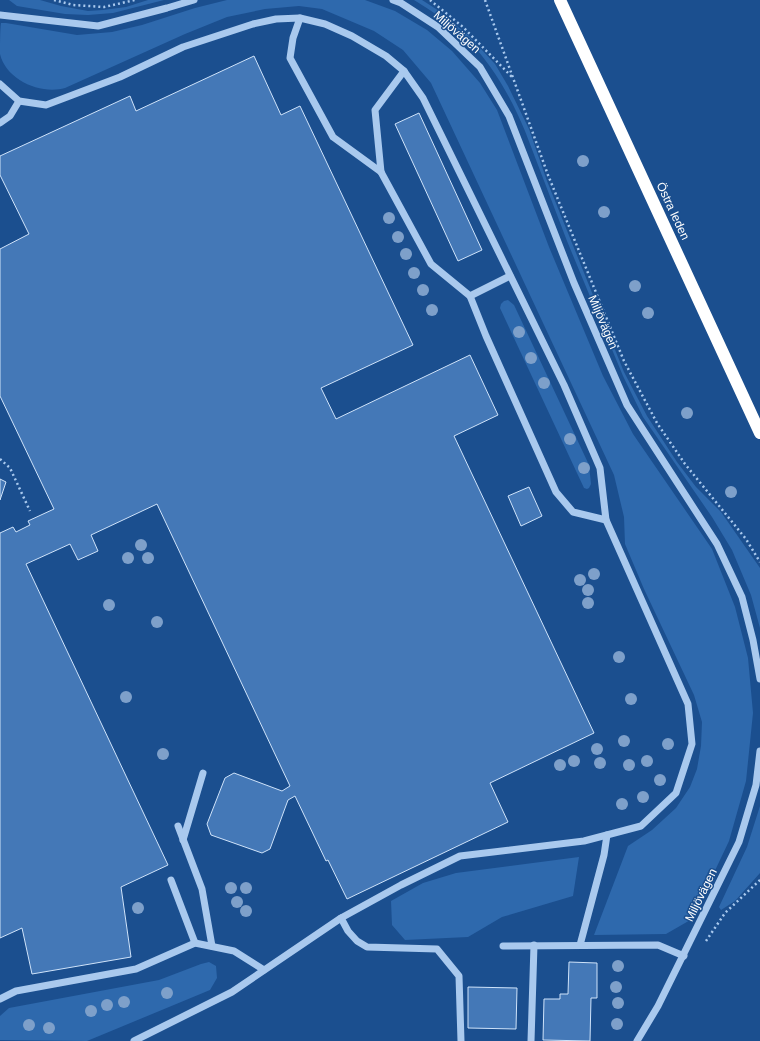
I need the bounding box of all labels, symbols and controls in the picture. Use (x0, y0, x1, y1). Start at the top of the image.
street label: Miljövägen (431, 8, 483, 56)
street label: Östra leden (654, 180, 692, 242)
street label: Miljövägen (585, 293, 621, 351)
street label: Miljövägen (682, 866, 720, 924)

